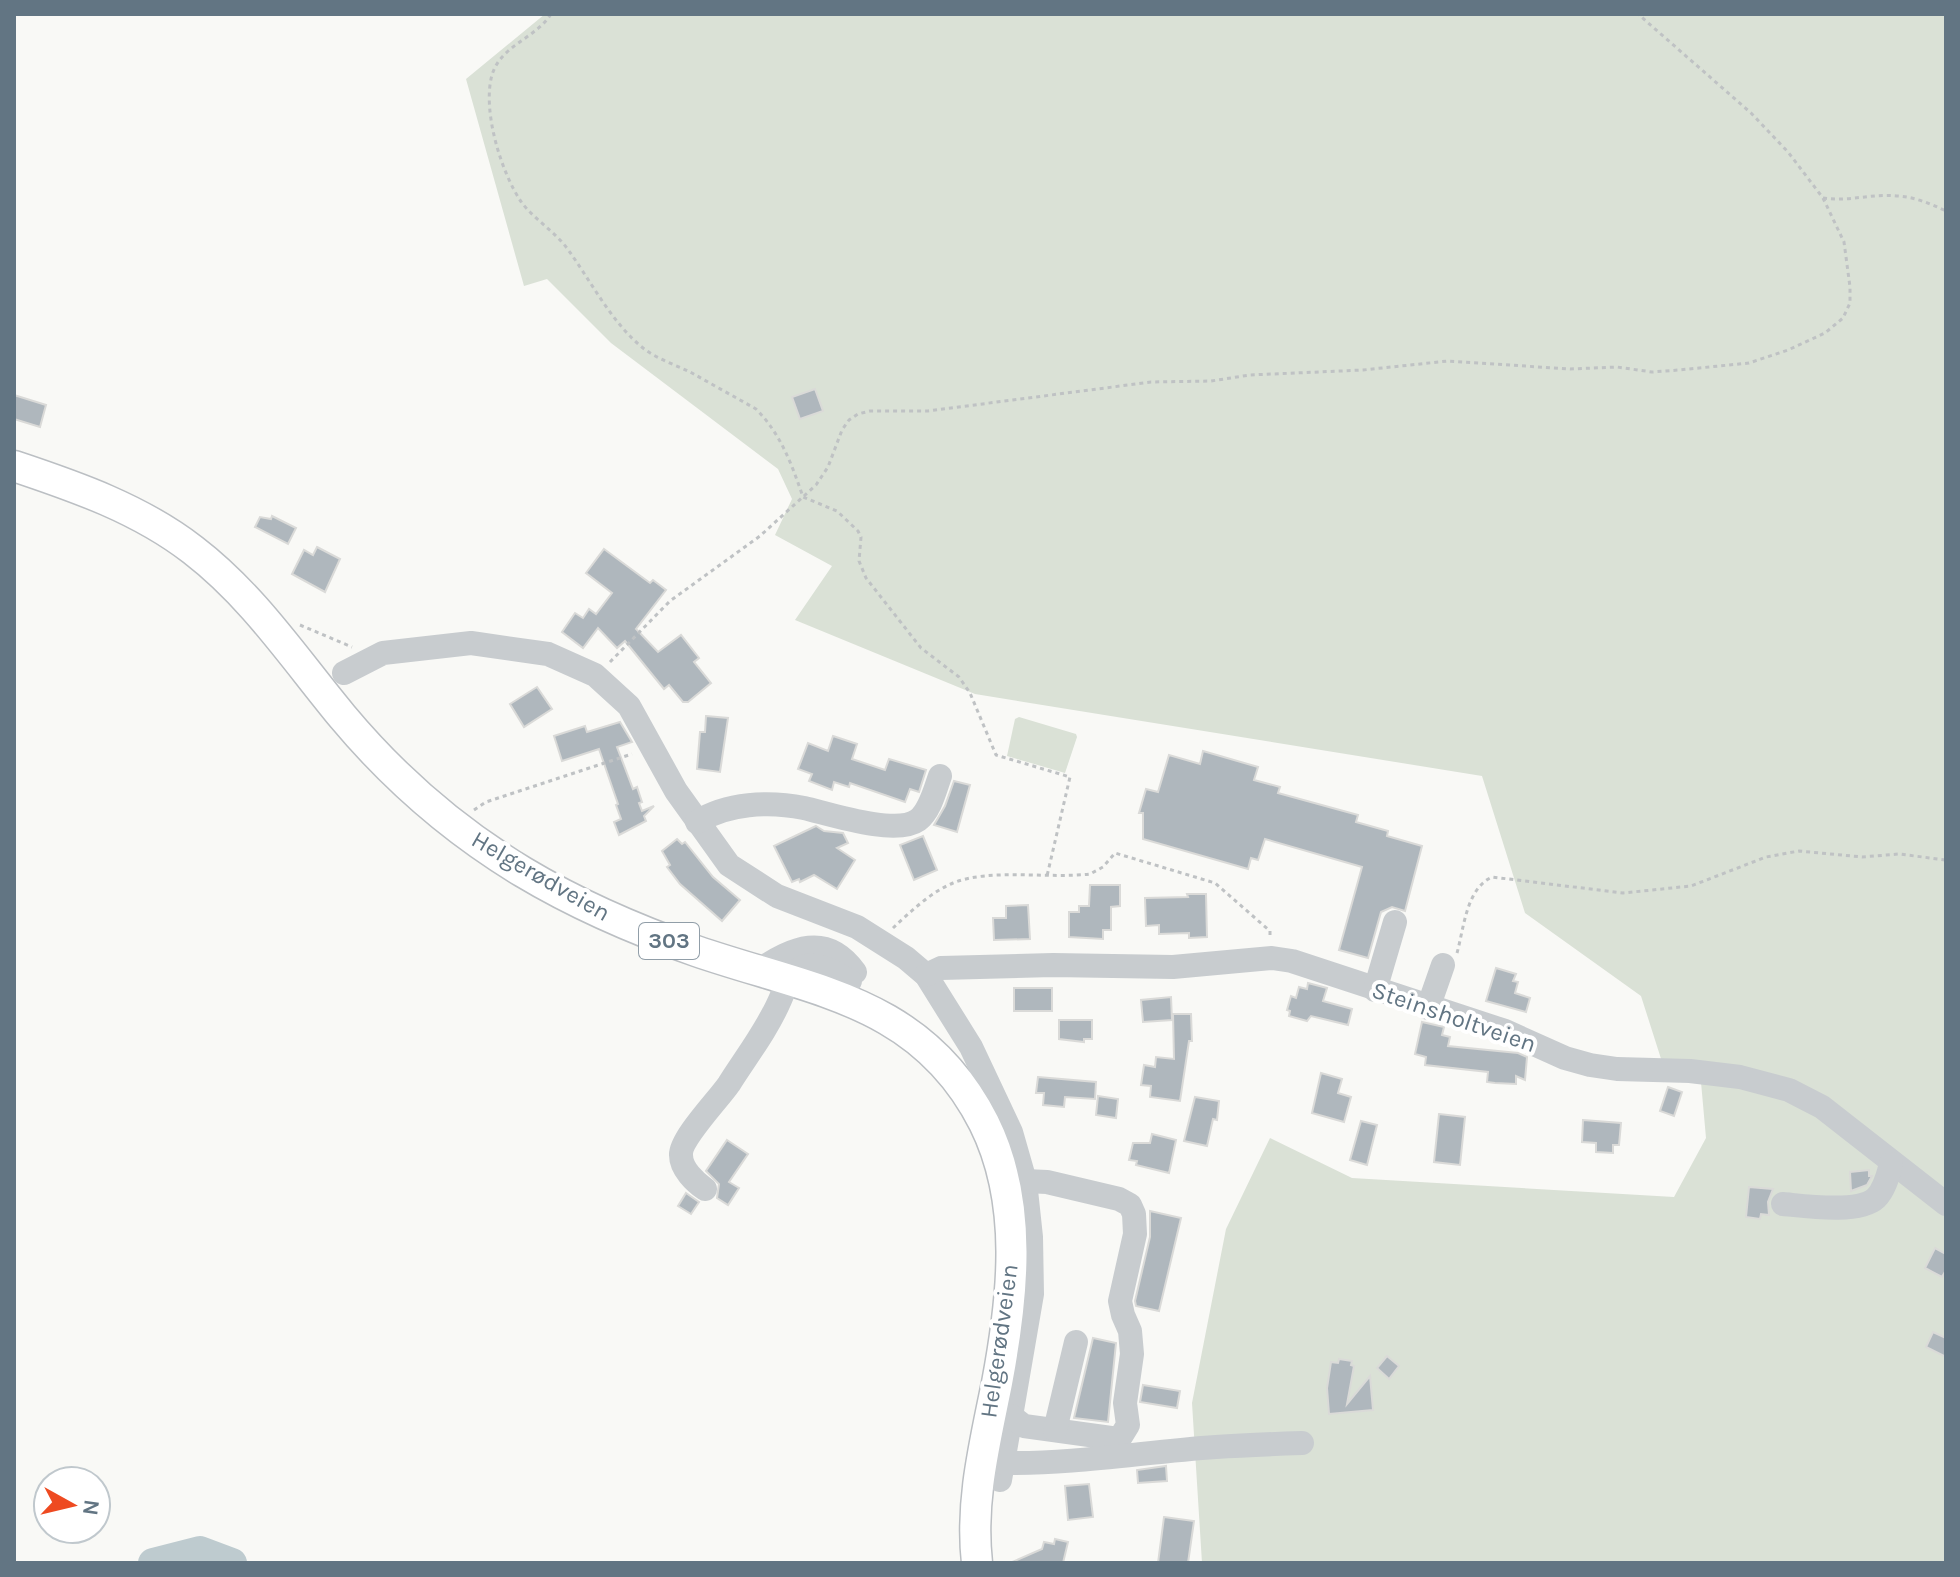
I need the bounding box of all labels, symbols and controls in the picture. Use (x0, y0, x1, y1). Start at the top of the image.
street label: Helgerødveien (467, 825, 615, 927)
road number: 303 (639, 923, 699, 959)
street label: Steinsholtveien (1368, 976, 1540, 1058)
street label: Helgerødveien (974, 1262, 1024, 1420)
north arrow (32, 1465, 112, 1545)
text: N (77, 1498, 105, 1517)

